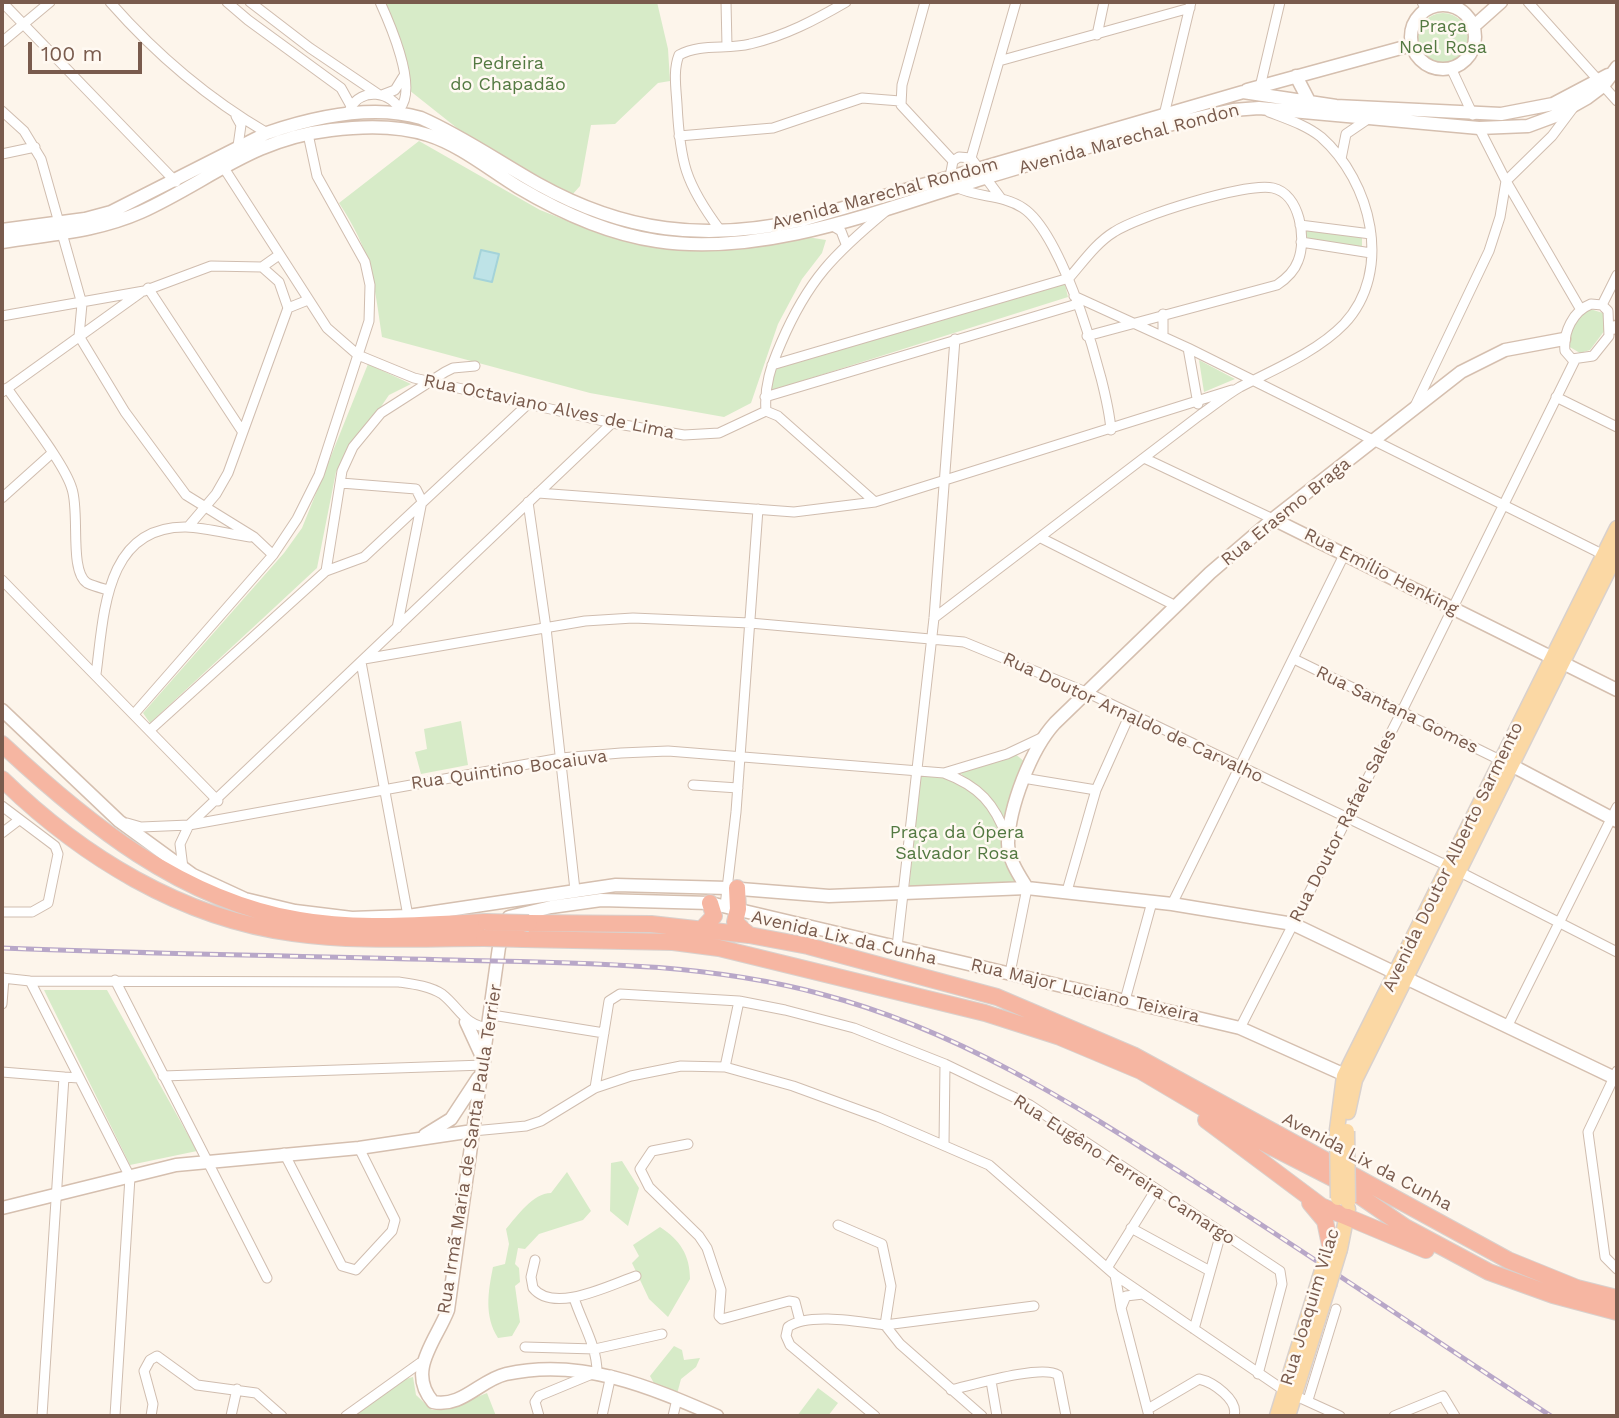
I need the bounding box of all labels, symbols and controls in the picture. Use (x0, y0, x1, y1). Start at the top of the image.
park label: Praça Noel Rosa (1399, 16, 1487, 58)
scale bar (32, 28, 145, 72)
text: 100 m (41, 41, 103, 66)
park label: Pedreira do Chapadão (450, 53, 566, 96)
street label: Avenida Marechal Rondon (1016, 99, 1242, 179)
street label: Avenida Marechal Rondom (769, 153, 1001, 235)
street label: Rua Octaviano Alves de Lima (422, 370, 676, 444)
street label: Rua Erasmo Braga (1217, 453, 1355, 571)
street label: Rua Emílio Henking (1300, 524, 1462, 620)
street label: Rua Doutor Arnaldo de Carvalho (999, 648, 1267, 788)
street label: Rua Santana Gomes (1312, 661, 1482, 759)
street label: Avenida Doutor Alberto Sarmento (1378, 719, 1528, 995)
street label: Rua Doutor Rafael Sales (1285, 726, 1401, 926)
street label: Rua Quintino Bocaiuva (409, 746, 609, 794)
park label: Praça da Ópera Salvador Rosa (890, 822, 1024, 864)
street label: Avenida Lix da Cunha (749, 906, 939, 970)
street label: Rua Major Luciano Teixeira (968, 954, 1202, 1028)
street label: Rua Irmã Maria de Santa Paula Terrier (433, 982, 507, 1316)
street label: Rua Eugêno Ferreira Camargo (1009, 1090, 1239, 1250)
street label: Avenida Lix da Cunha (1278, 1108, 1456, 1216)
street label: Rua Joaquim Vilac (1276, 1226, 1344, 1388)

